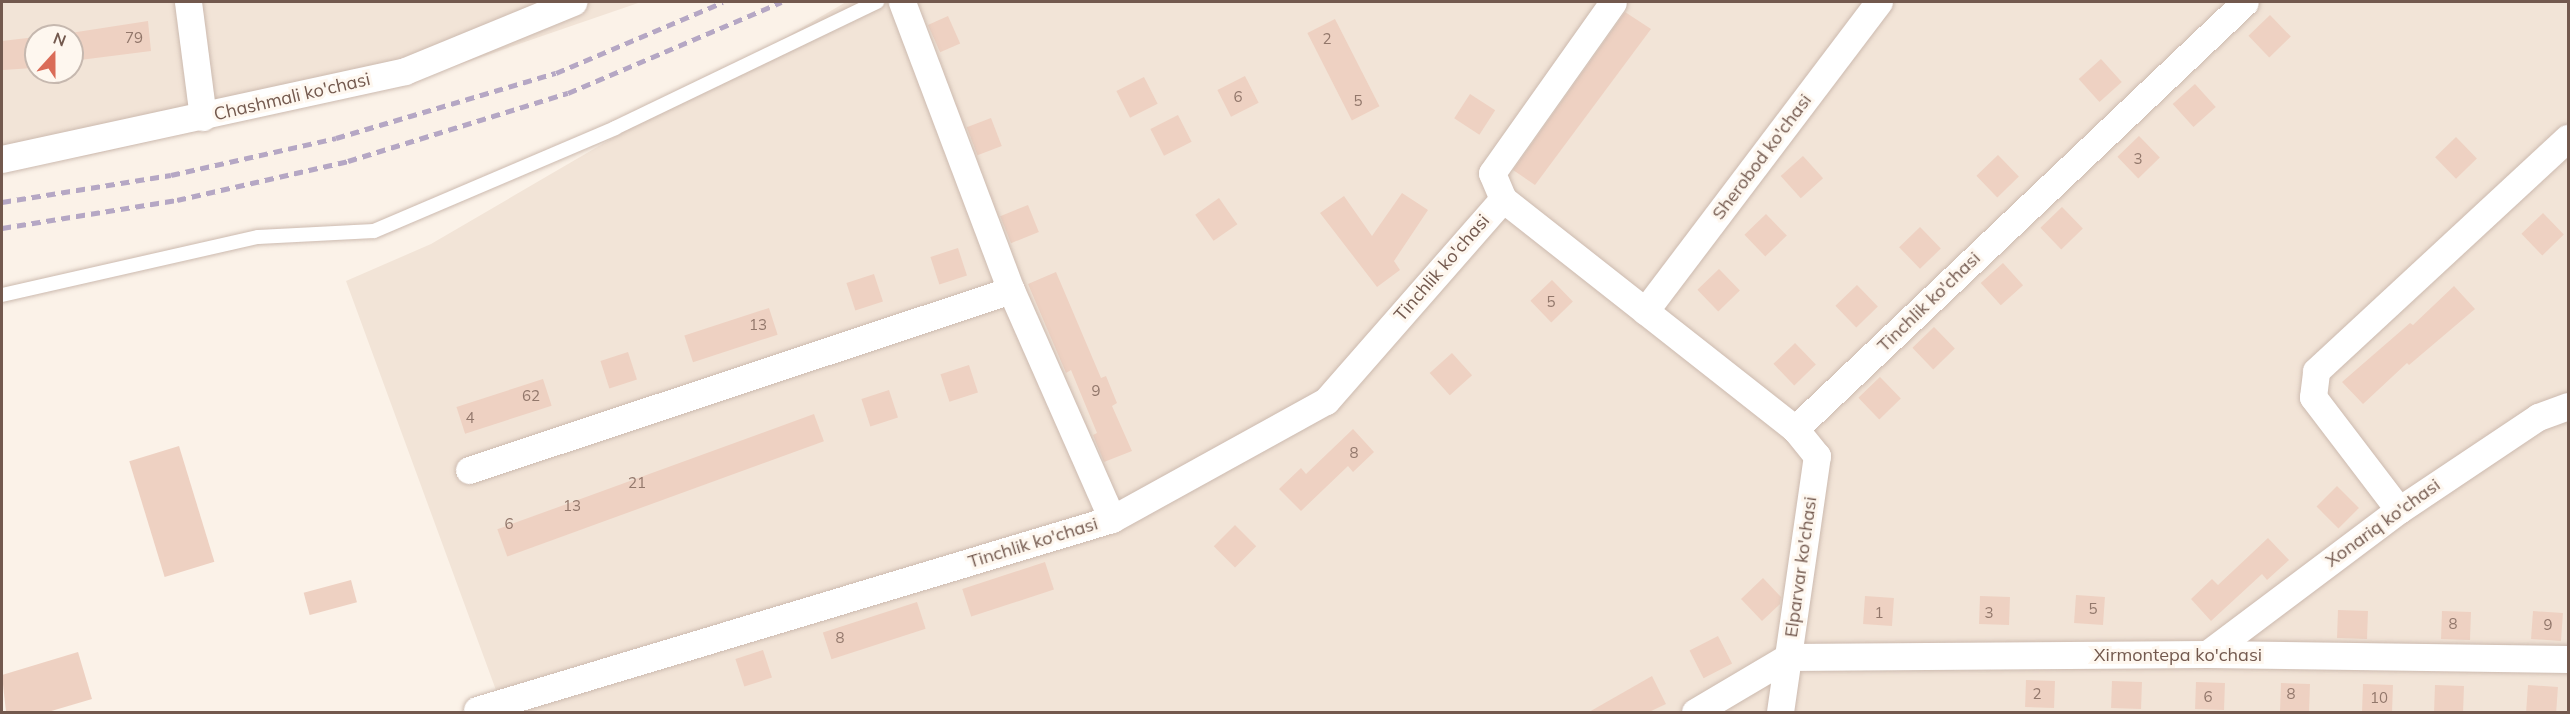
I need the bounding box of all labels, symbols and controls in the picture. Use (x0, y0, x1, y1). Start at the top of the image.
north arrow (24, 24, 84, 84)
text: N (51, 28, 69, 51)
house number: 79 (125, 29, 143, 47)
house number: 2 (1323, 30, 1331, 48)
street label: Chashmali ko'chasi (212, 69, 372, 125)
house number: 6 (1234, 88, 1242, 106)
street label: Sherobod ko'chasi (1708, 90, 1816, 224)
house number: 5 (1354, 92, 1362, 110)
house number: 3 (2134, 150, 2142, 168)
street label: Tinchlik ko'chasi (1390, 210, 1494, 326)
street label: Tinchlik ko'chasi (1873, 248, 1985, 356)
house number: 5 (1547, 293, 1555, 311)
house number: 13 (749, 316, 767, 334)
house number: 9 (1092, 382, 1100, 400)
house number: 62 (522, 387, 540, 405)
house number: 4 (466, 409, 474, 427)
house number: 8 (1350, 444, 1358, 462)
house number: 21 (628, 474, 646, 492)
street label: Xonariq ko'chasi (2322, 474, 2444, 572)
street label: Elparvar ko'chasi (1780, 495, 1822, 639)
house number: 13 (563, 497, 581, 515)
street label: Tinchlik ko'chasi (966, 513, 1100, 573)
house number: 6 (505, 515, 513, 533)
house number: 5 (2089, 600, 2097, 618)
house number: 1 (1875, 604, 1883, 622)
house number: 3 (1985, 604, 1993, 622)
house number: 8 (2449, 615, 2457, 633)
house number: 9 (2544, 616, 2552, 634)
house number: 8 (836, 629, 844, 647)
street label: Xirmontepa ko'chasi (2094, 644, 2262, 666)
house number: 2 (2033, 685, 2041, 703)
house number: 8 (2287, 685, 2295, 703)
house number: 6 (2204, 688, 2212, 706)
house number: 10 (2370, 689, 2388, 707)

